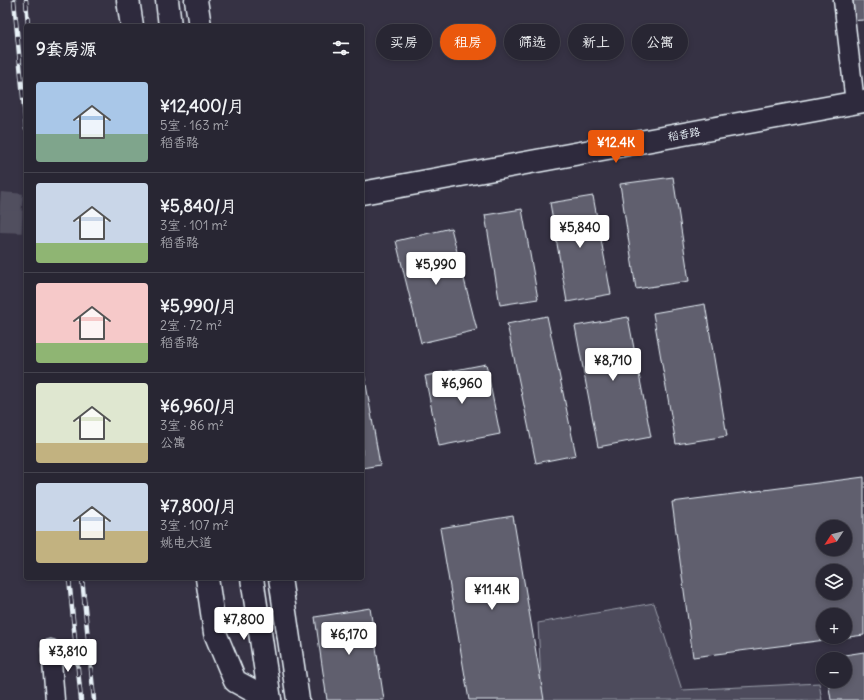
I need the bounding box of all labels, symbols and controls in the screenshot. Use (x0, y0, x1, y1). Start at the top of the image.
chip: 买房 (376, 24, 432, 60)
chip: 租房 (440, 24, 496, 60)
chip: 筛选 (504, 24, 560, 60)
chip: 新上 (568, 24, 624, 60)
chip: 公寓 (632, 24, 688, 60)
icon: filters (330, 37, 352, 59)
text: 9套房源 (36, 38, 97, 60)
text: ¥12,400/月 (160, 95, 244, 117)
icon: home (68, 98, 116, 146)
text: 5室 · 163 m² (160, 117, 229, 134)
street label: 稻香路 (667, 124, 701, 144)
pin: ¥12.4K (583, 130, 649, 164)
text: 稻香路 (160, 134, 199, 151)
text: ¥12.4K (597, 134, 635, 151)
text: ¥5,840/月 (160, 195, 237, 217)
icon: home (68, 199, 116, 247)
pin: ¥5,840 (547, 215, 613, 249)
text: 3室 · 101 m² (160, 217, 228, 234)
text: ¥5,840 (559, 219, 601, 236)
text: 稻香路 (160, 234, 199, 251)
pin: ¥5,990 (403, 252, 469, 286)
text: ¥5,990 (415, 256, 457, 273)
text: ¥5,990/月 (160, 295, 237, 317)
icon: home (68, 299, 116, 347)
text: 2室 · 72 m² (160, 317, 222, 334)
text: 稻香路 (160, 334, 199, 351)
pin: ¥8,710 (580, 348, 646, 382)
text: ¥8,710 (594, 352, 632, 369)
pin: ¥6,960 (429, 371, 495, 405)
text: ¥6,960 (441, 375, 483, 392)
text: ¥6,960/月 (160, 395, 237, 417)
icon: home (68, 399, 116, 447)
text: 3室 · 86 m² (160, 417, 224, 434)
text: 公寓 (160, 434, 186, 451)
text: ¥7,800/月 (160, 495, 237, 517)
icon: home (68, 499, 116, 547)
text: 3室 · 107 m² (160, 517, 229, 534)
north arrow (816, 520, 852, 556)
map controls (816, 520, 852, 688)
text: 姚电大道 (160, 534, 212, 551)
button: layers (816, 564, 852, 600)
pin: ¥11.4K (459, 577, 525, 611)
text: ¥11.4K (474, 581, 510, 598)
pin: ¥7,800 (211, 607, 277, 641)
button: + (816, 608, 852, 644)
text: ¥7,800 (223, 611, 265, 628)
pin: ¥6,170 (316, 622, 382, 656)
text: ¥6,170 (330, 626, 368, 643)
pin: ¥3,810 (35, 639, 101, 673)
text: ¥3,810 (49, 643, 87, 660)
button: − (816, 652, 852, 688)

